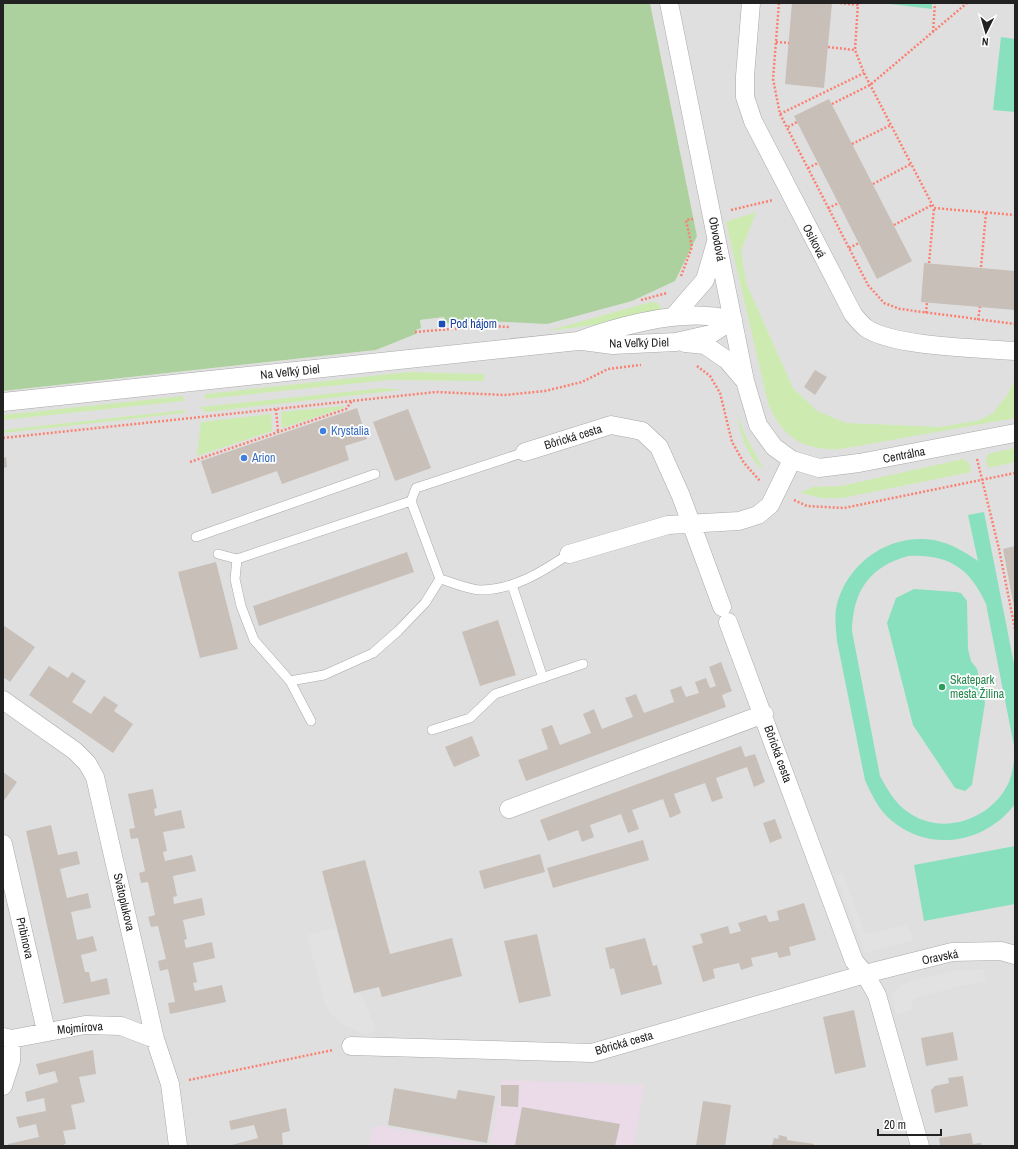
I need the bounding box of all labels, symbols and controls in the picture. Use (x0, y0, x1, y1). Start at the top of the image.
north arrow (966, 12, 1006, 52)
text: N (981, 35, 989, 49)
street label: Obvodová (705, 215, 729, 263)
street label: Osiková (799, 221, 830, 261)
place label: Pod hájom (450, 316, 497, 332)
marker: Pod hájom (437, 319, 447, 329)
street label: Na Veľký Diel (609, 334, 669, 352)
street label: Na Veľký Diel (260, 361, 320, 383)
street label: Bôrická cesta (542, 420, 604, 453)
place label: Krystalia (331, 423, 370, 439)
marker: Krystalia (318, 426, 328, 436)
street label: Centrálna (882, 443, 927, 467)
place label: Arion (251, 450, 276, 466)
marker: Arion (239, 453, 249, 463)
place label: Skatepark mesta Žilina (950, 672, 1005, 702)
marker: Skatepark mesta Žilina (937, 682, 947, 692)
street label: Bôrická cesta (760, 723, 796, 785)
street label: Svätoplukova (110, 871, 139, 933)
street label: Pribinova (12, 916, 38, 961)
street label: Oravská (920, 946, 960, 968)
street label: Mojmírova (56, 1018, 104, 1038)
street label: Bôrická cesta (593, 1027, 655, 1059)
scale bar (878, 1111, 941, 1137)
text: 20 m (884, 1117, 906, 1133)

